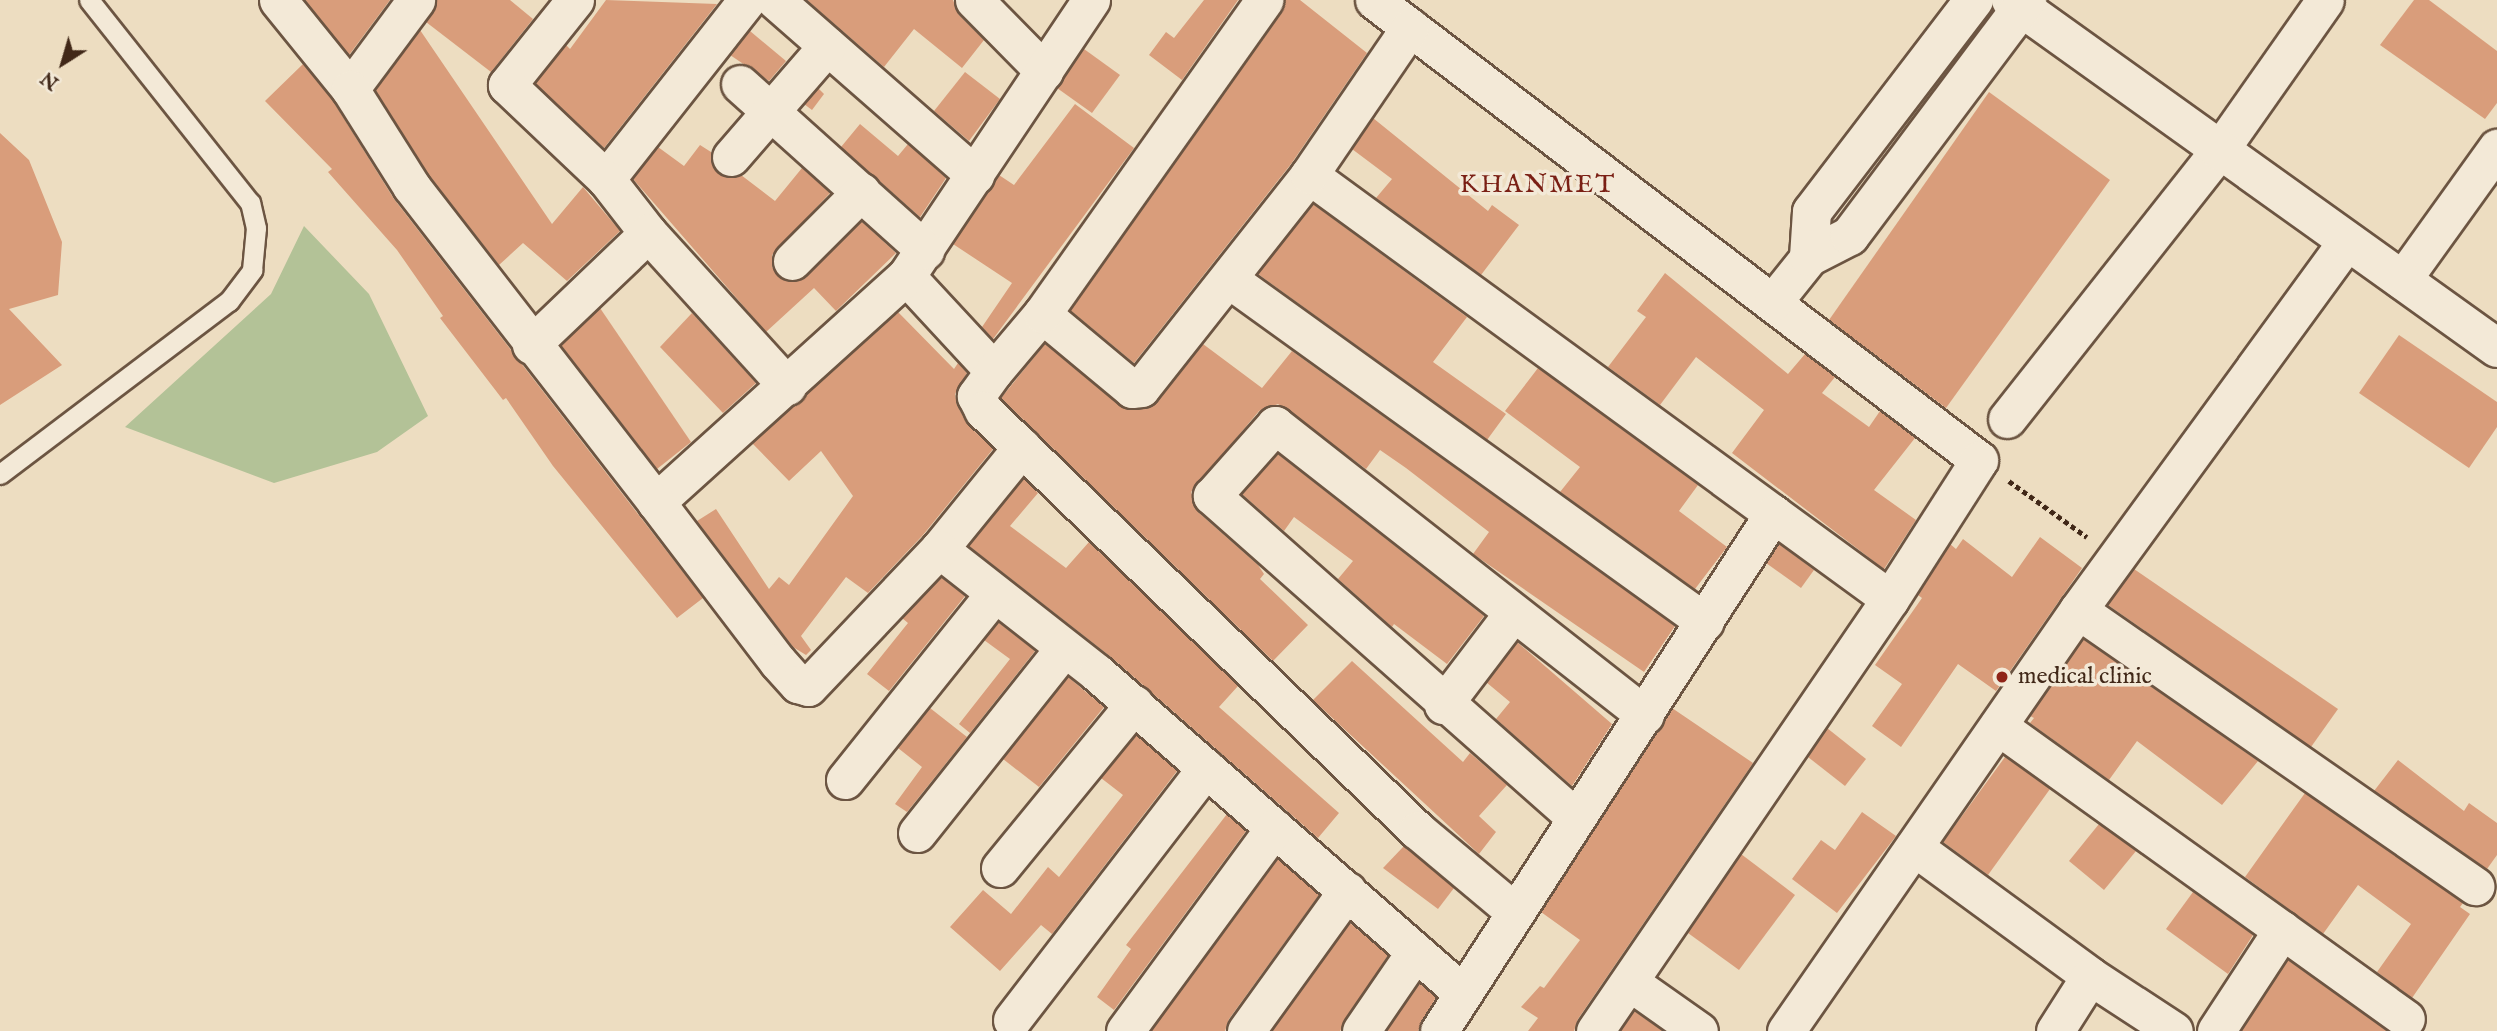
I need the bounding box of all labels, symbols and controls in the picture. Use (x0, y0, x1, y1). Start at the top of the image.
north arrow (28, 28, 98, 98)
text: N (37, 65, 64, 94)
district label: KHANMET (1461, 169, 1615, 201)
place label: medical clinic (2018, 663, 2152, 691)
marker: medical clinic (1992, 667, 2012, 687)

